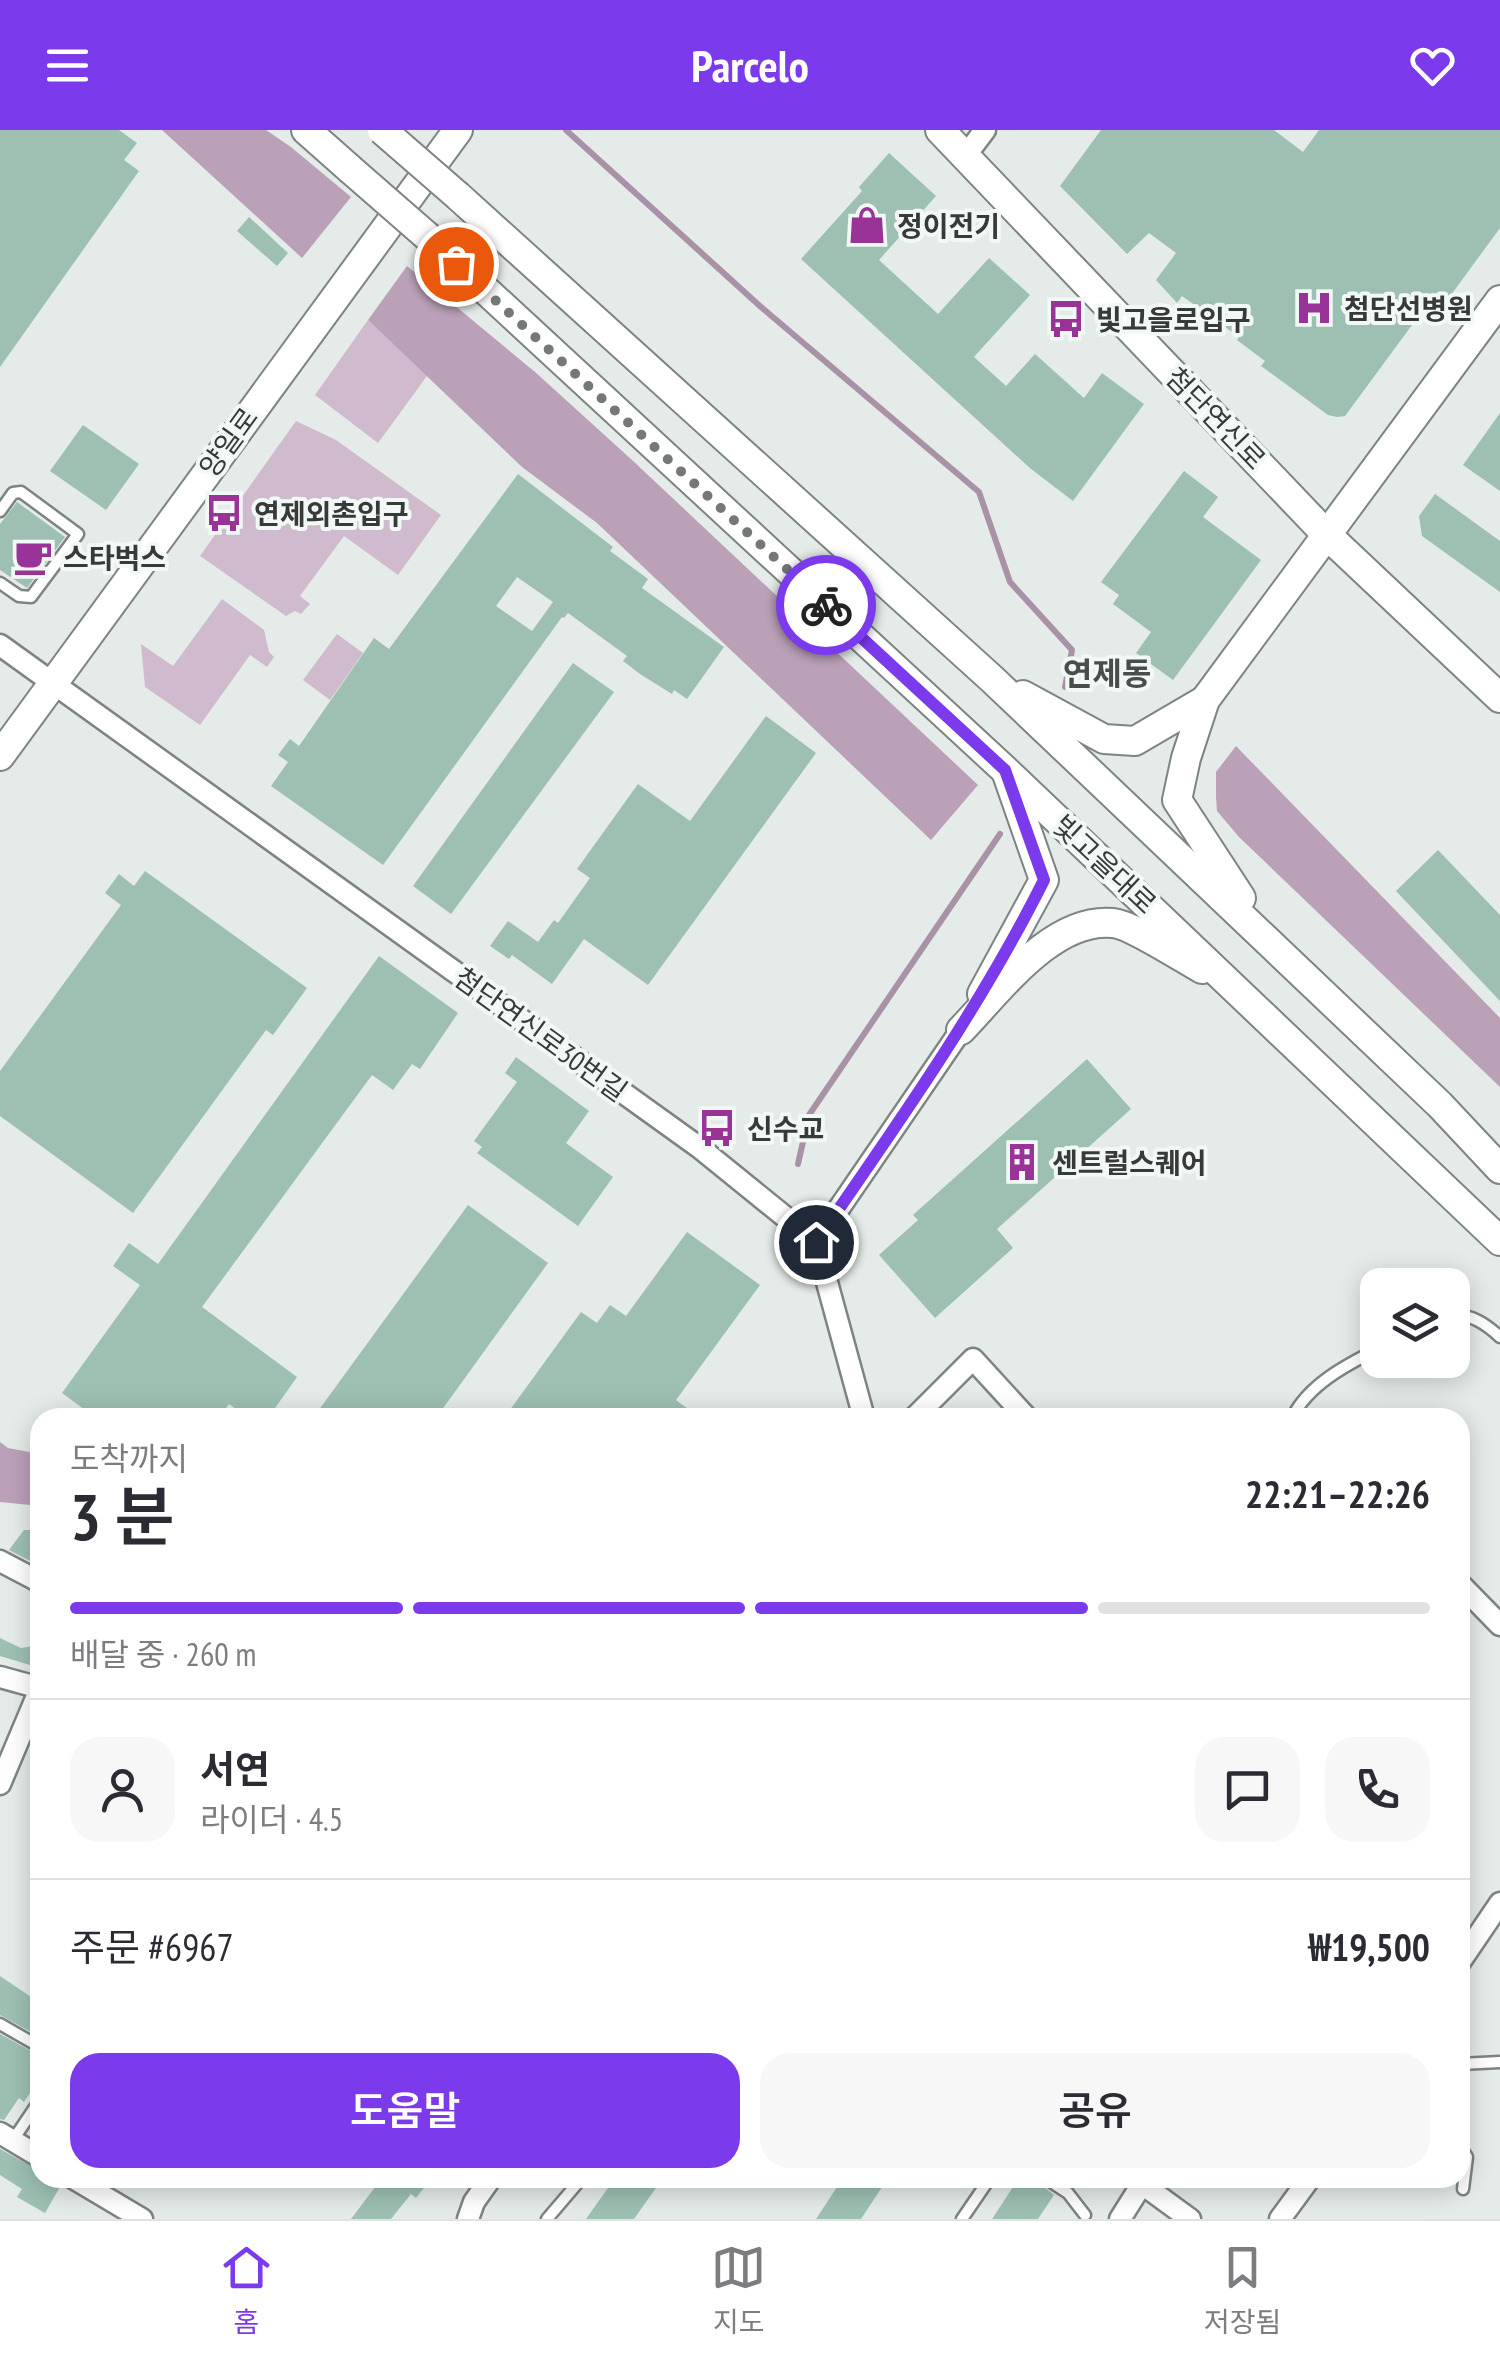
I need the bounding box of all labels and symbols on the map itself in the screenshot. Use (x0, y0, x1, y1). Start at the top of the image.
shop icon: 정이전기 (846, 204, 888, 246)
place label: 정이전기 (897, 207, 1000, 244)
pin (414, 222, 499, 307)
hospital icon: 첨단선병원 (1293, 287, 1335, 329)
place label: 첨단선병원 (1344, 290, 1473, 327)
bus stop icon: 빛고을로입구 (1045, 298, 1087, 340)
place label: 빛고을로입구 (1096, 301, 1251, 338)
street label: 첨단연신로 (1158, 359, 1274, 477)
street label: 양일로 (190, 400, 266, 484)
bus stop icon: 연제외촌입구 (203, 492, 245, 534)
place label: 연제외촌입구 (254, 495, 409, 532)
cafe icon: 스타벅스 (12, 536, 54, 578)
place label: 스타벅스 (63, 539, 166, 576)
courier (776, 555, 876, 655)
district label: 연제동 (1063, 652, 1151, 694)
street label: 빛고을대로 (1045, 807, 1165, 921)
street label: 첨단연신로30번길 (447, 959, 635, 1109)
bus stop icon: 신수교 (696, 1107, 738, 1149)
place label: 신수교 (747, 1110, 824, 1147)
building icon: 센트럴스퀘어 (1001, 1141, 1043, 1183)
place label: 센트럴스퀘어 (1052, 1144, 1207, 1181)
pin (774, 1200, 859, 1285)

